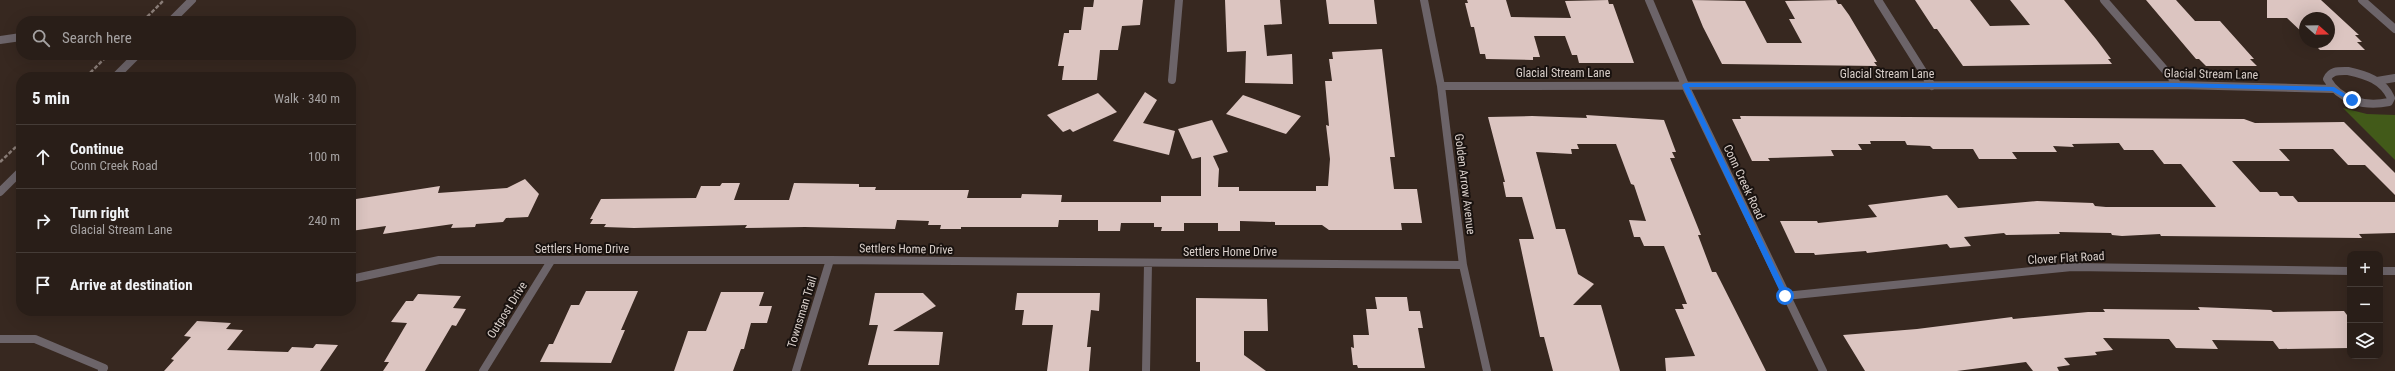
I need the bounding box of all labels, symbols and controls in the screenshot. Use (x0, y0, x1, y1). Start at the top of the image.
north arrow (2299, 12, 2335, 48)
search box (16, 16, 356, 60)
icon: search (30, 27, 52, 49)
text: Search here (62, 29, 132, 47)
street label: Glacial Stream Lane (1516, 66, 1611, 80)
street label: Glacial Stream Lane (2164, 66, 2259, 82)
street label: Glacial Stream Lane (1840, 67, 1935, 81)
text: 5 min (32, 88, 70, 108)
text: Walk · 340 m (274, 91, 340, 106)
route end (2343, 91, 2361, 109)
street label: Golden Arrow Avenue (1452, 133, 1478, 235)
text: Continue (70, 140, 124, 158)
street label: Conn Creek Road (1721, 142, 1767, 222)
icon: ahead (32, 146, 54, 168)
text: 100 m (308, 149, 340, 164)
text: Conn Creek Road (70, 158, 158, 173)
text: Turn right (70, 204, 129, 222)
icon: right (32, 210, 54, 232)
text: 240 m (308, 213, 340, 228)
text: Glacial Stream Lane (70, 222, 172, 237)
street label: Settlers Home Drive (859, 241, 954, 257)
street label: Settlers Home Drive (535, 242, 629, 256)
street label: Settlers Home Drive (1183, 245, 1277, 259)
street label: Clover Flat Road (2027, 249, 2105, 267)
map controls (2347, 251, 2383, 359)
button: + (2347, 251, 2383, 287)
icon: arrive (32, 274, 54, 296)
street label: Townsman Trail (784, 274, 820, 350)
text: Arrive at destination (70, 276, 193, 294)
street label: Outpost Drive (484, 279, 530, 341)
route start (1776, 287, 1794, 305)
button: − (2347, 287, 2383, 323)
button: layers (2347, 323, 2383, 359)

